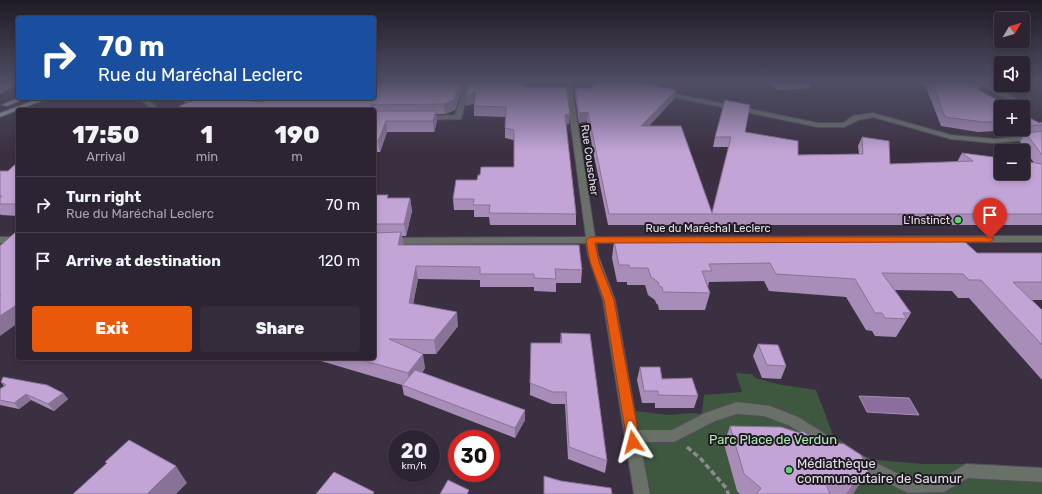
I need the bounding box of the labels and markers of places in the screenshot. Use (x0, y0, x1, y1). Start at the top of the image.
pin (973, 198, 1007, 239)
place label: L'Instinct (903, 214, 951, 227)
marker: L'Instinct (953, 215, 963, 225)
place label: Médiathèque communautaire de Saumur (797, 456, 962, 486)
marker: Médiathèque communautaire de Saumur (784, 465, 794, 475)

